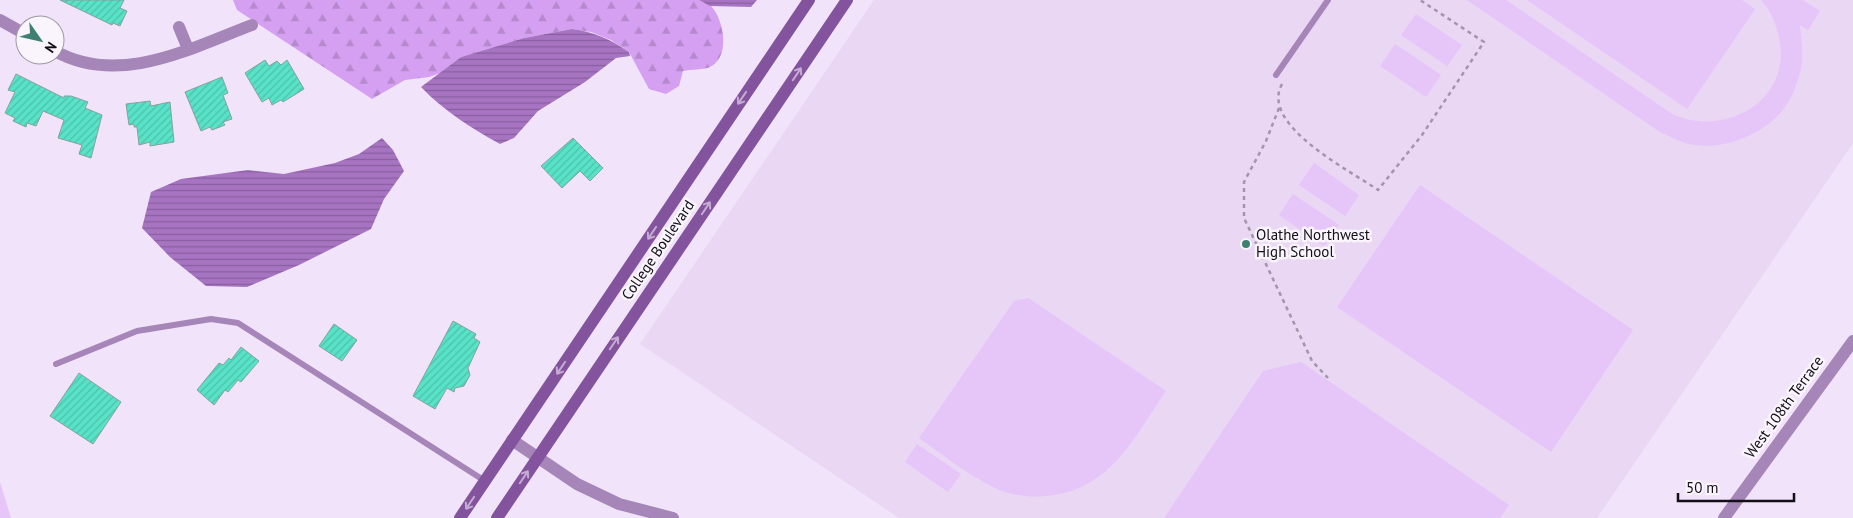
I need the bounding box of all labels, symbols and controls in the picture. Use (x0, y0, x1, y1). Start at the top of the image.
north arrow (15, 15, 65, 65)
text: N (41, 38, 61, 56)
one-way arrow (792, 67, 802, 81)
one-way arrow (737, 91, 747, 105)
street label: College Boulevard (617, 196, 698, 303)
one-way arrow (701, 201, 711, 215)
place label: Olathe Northwest High School (1256, 225, 1370, 261)
one-way arrow (646, 226, 657, 240)
marker: Olathe Northwest High School (1240, 238, 1252, 250)
one-way arrow (609, 336, 619, 350)
street label: West 108th Terrace (1740, 352, 1827, 462)
one-way arrow (556, 361, 566, 375)
scale bar (1678, 470, 1794, 502)
one-way arrow (519, 471, 529, 485)
text: 50 m (1686, 478, 1719, 497)
one-way arrow (465, 495, 475, 509)

